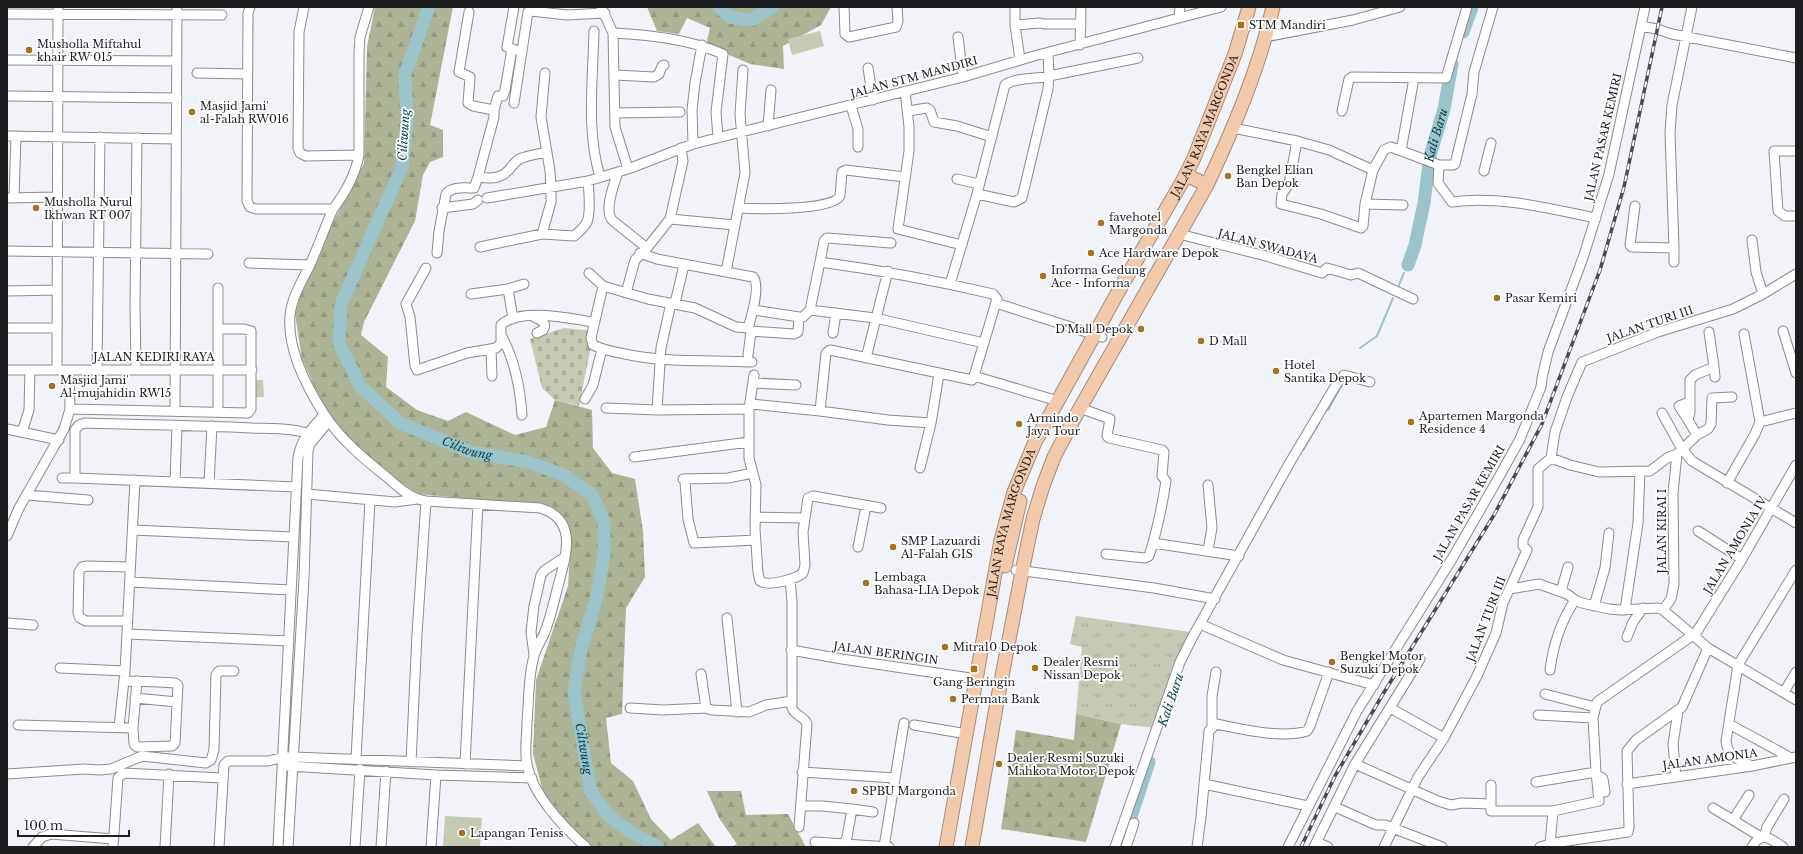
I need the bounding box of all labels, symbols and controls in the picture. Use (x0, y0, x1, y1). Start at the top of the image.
place label: STM Mandiri (1249, 18, 1326, 32)
marker: STM Mandiri (1236, 20, 1246, 30)
place label: Musholla Miftahul khair RW 015 (37, 37, 142, 64)
marker: Musholla Miftahul khair RW 015 (24, 45, 34, 55)
street label: JALAN RAYA MARGONDA (1167, 52, 1241, 202)
street label: JALAN STM MANDIRI (847, 53, 980, 101)
street label: JALAN PASAR KEMIRI (1581, 71, 1625, 204)
place label: Masjid Jami' al-Falah RW016 (200, 99, 289, 126)
water label: Kali Baru (1421, 106, 1451, 164)
marker: Masjid Jami' al-Falah RW016 (187, 107, 197, 117)
water label: Ciliwung (394, 107, 413, 161)
place label: Bengkel Elian Ban Depok (1236, 163, 1314, 190)
marker: Bengkel Elian Ban Depok (1223, 171, 1233, 181)
place label: Musholla Nurul Ikhwan RT 007 (44, 195, 133, 222)
marker: Musholla Nurul Ikhwan RT 007 (31, 203, 41, 213)
place label: favehotel Margonda (1109, 210, 1168, 237)
marker: favehotel Margonda (1096, 218, 1106, 228)
street label: JALAN SWADAYA (1215, 225, 1320, 266)
place label: Ace Hardware Depok (1098, 246, 1219, 260)
marker: Ace Hardware Depok (1086, 248, 1096, 258)
place label: Informa Gedung Ace - Informa (1050, 263, 1146, 290)
marker: Informa Gedung Ace - Informa (1038, 271, 1048, 281)
place label: Pasar Kemiri (1505, 291, 1577, 305)
marker: Pasar Kemiri (1492, 293, 1502, 303)
street label: JALAN TURI III (1603, 303, 1695, 346)
place label: D'Mall Depok (1055, 322, 1133, 336)
marker: D'Mall Depok (1136, 324, 1146, 334)
place label: D Mall (1209, 334, 1248, 348)
marker: D Mall (1196, 336, 1206, 346)
street label: JALAN KEDIRI RAYA (91, 350, 215, 364)
place label: Hotel Santika Depok (1284, 358, 1366, 385)
marker: Hotel Santika Depok (1271, 366, 1281, 376)
place label: Masjid Jami' Al-mujahidin RW15 (59, 373, 171, 400)
marker: Masjid Jami' Al-mujahidin RW15 (47, 381, 57, 391)
place label: Apartemen Margonda Residence 4 (1418, 409, 1545, 436)
place label: Armindo Jaya Tour (1025, 411, 1081, 438)
marker: Apartemen Margonda Residence 4 (1406, 417, 1416, 427)
marker: Armindo Jaya Tour (1014, 419, 1024, 429)
water label: Ciliwung (440, 433, 495, 463)
street label: JALAN PASAR KEMIRI (1429, 442, 1508, 565)
street label: JALAN RAYA MARGONDA (984, 446, 1039, 600)
street label: JALAN KIRAI I (1655, 488, 1669, 575)
street label: JALAN AMONIA IV (1699, 493, 1770, 598)
place label: SMP Lazuardi Al-Falah GIS (900, 534, 981, 561)
marker: SMP Lazuardi Al-Falah GIS (888, 542, 898, 552)
place label: Lembaga Bahasa-LIA Depok (874, 570, 980, 597)
street label: JALAN TURI III (1463, 574, 1509, 666)
marker: Lembaga Bahasa-LIA Depok (861, 578, 871, 588)
street label: JALAN BERINGIN (831, 638, 939, 667)
place label: Mitra10 Depok (953, 640, 1038, 654)
marker: Mitra10 Depok (940, 642, 950, 652)
place label: Bengkel Motor Suzuki Depok (1340, 649, 1425, 676)
place label: Dealer Resmi Nissan Depok (1043, 655, 1121, 682)
marker: Bengkel Motor Suzuki Depok (1327, 657, 1337, 667)
marker: Dealer Resmi Nissan Depok (1030, 663, 1040, 673)
marker: Gang Beringin (969, 664, 979, 674)
water label: Kali Baru (1154, 671, 1187, 730)
place label: Gang Beringin (933, 675, 1015, 689)
place label: Permata Bank (961, 692, 1040, 706)
marker: Permata Bank (948, 694, 958, 704)
water label: Ciliwung (572, 722, 596, 777)
street label: JALAN AMONIA (1660, 745, 1759, 773)
place label: Dealer Resmi Suzuki Mahkota Motor Depok (1007, 751, 1136, 778)
marker: Dealer Resmi Suzuki Mahkota Motor Depok (994, 759, 1004, 769)
place label: SPBU Margonda (862, 784, 957, 798)
marker: SPBU Margonda (849, 786, 859, 796)
scale bar (18, 812, 129, 838)
text: 100 m (24, 818, 63, 833)
place label: Lapangan Teniss (470, 826, 564, 840)
marker: Lapangan Teniss (457, 828, 467, 838)

